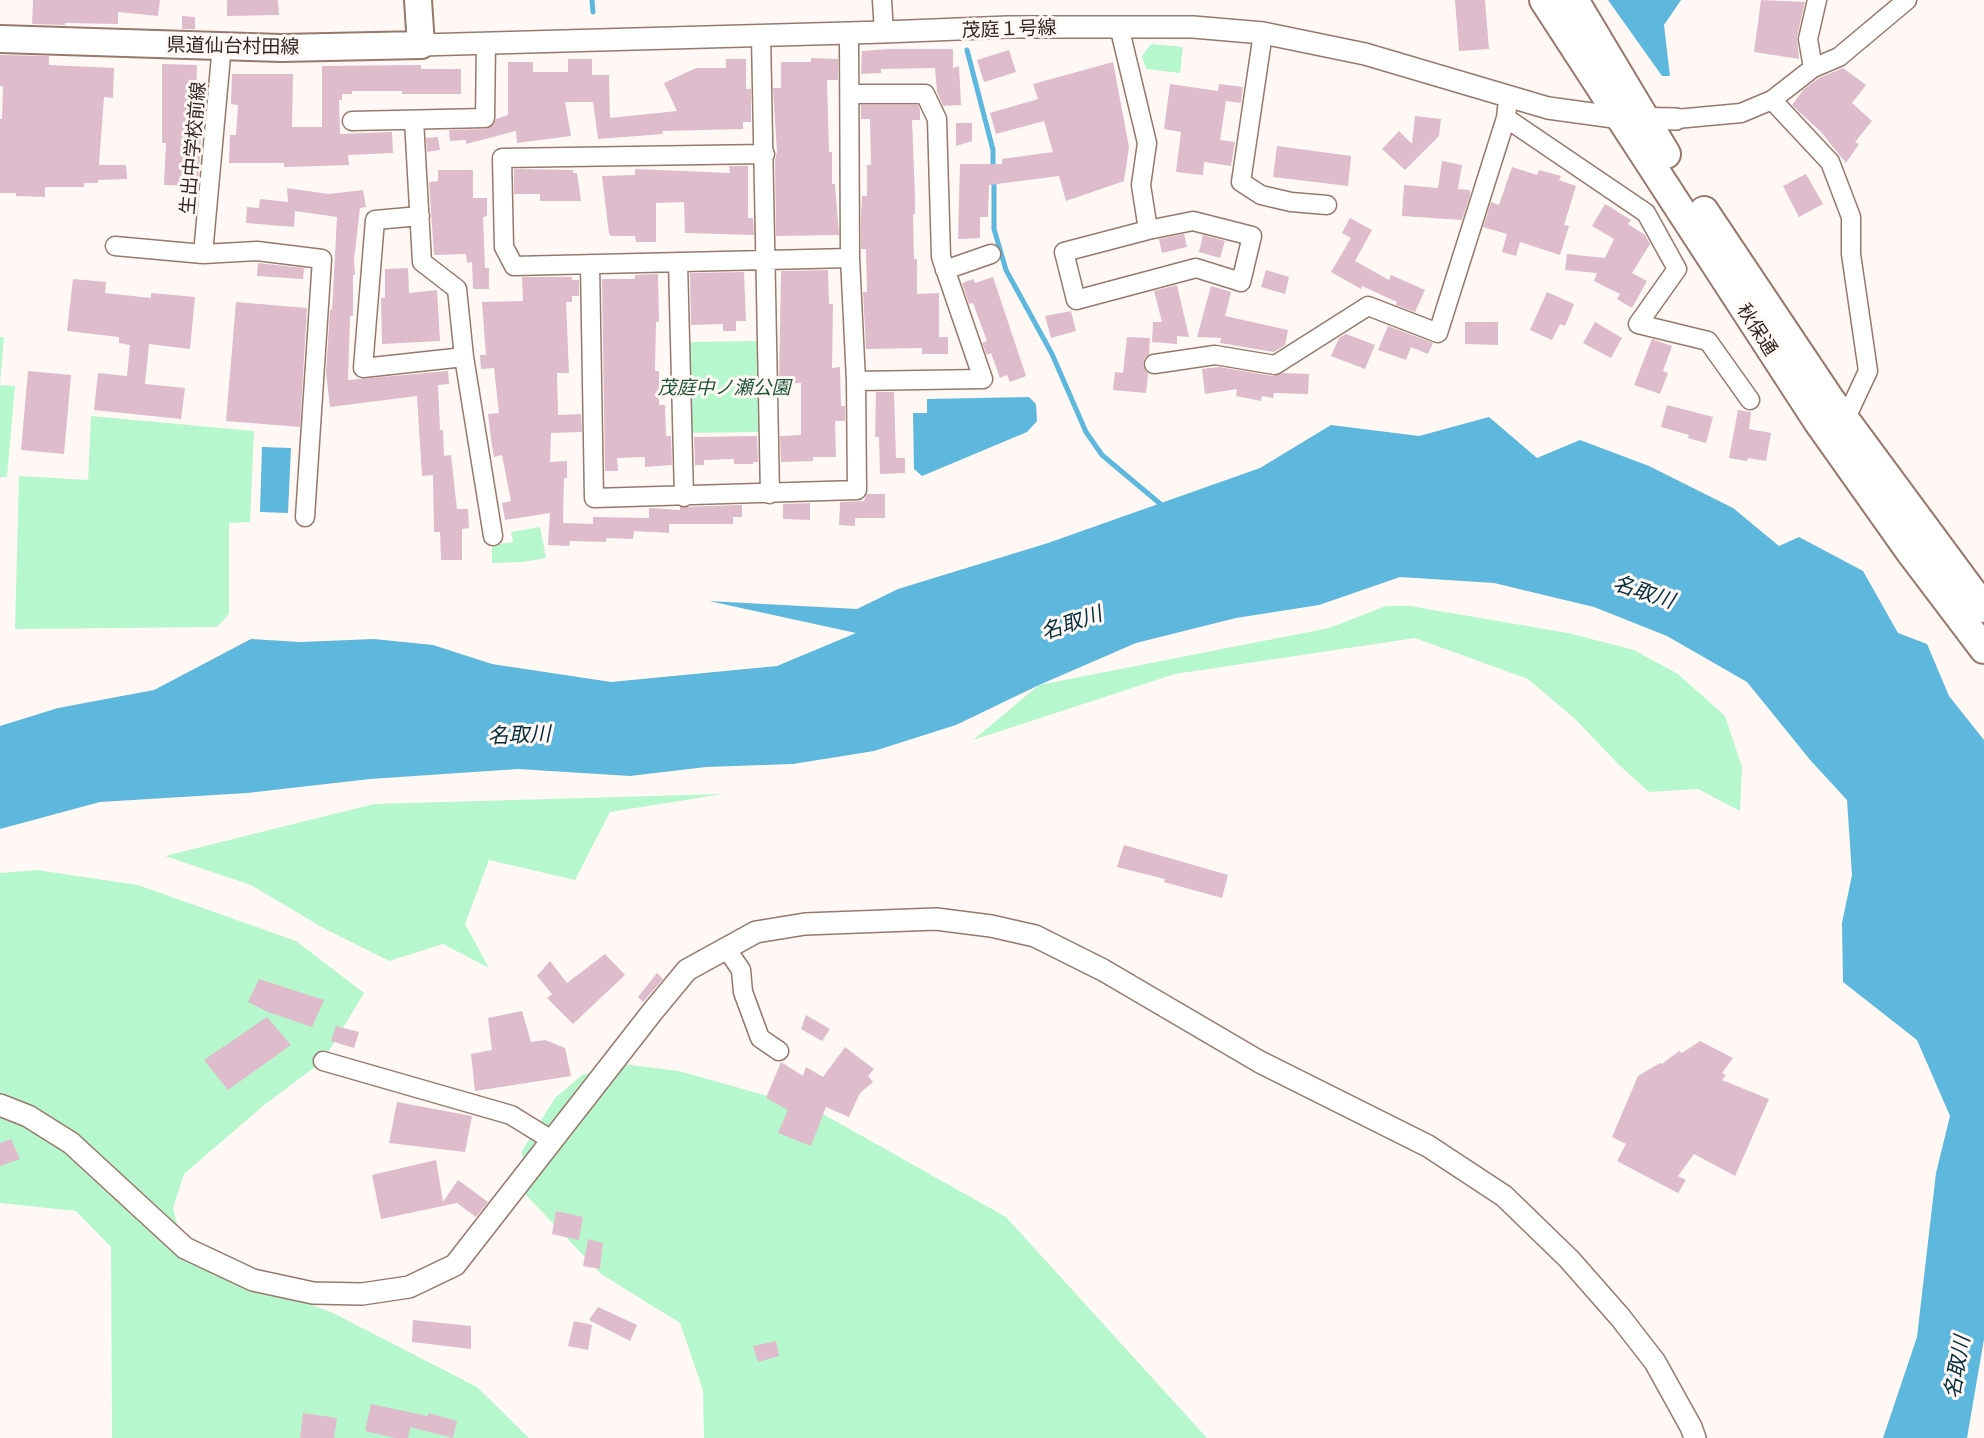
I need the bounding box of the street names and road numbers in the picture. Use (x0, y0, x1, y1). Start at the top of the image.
street label: 茂庭１号線 (961, 15, 1057, 41)
street label: 県道仙台村田線 (166, 32, 300, 58)
street label: 生出中学校前線 (175, 81, 209, 215)
street label: 秋保通 (1733, 299, 1783, 359)

